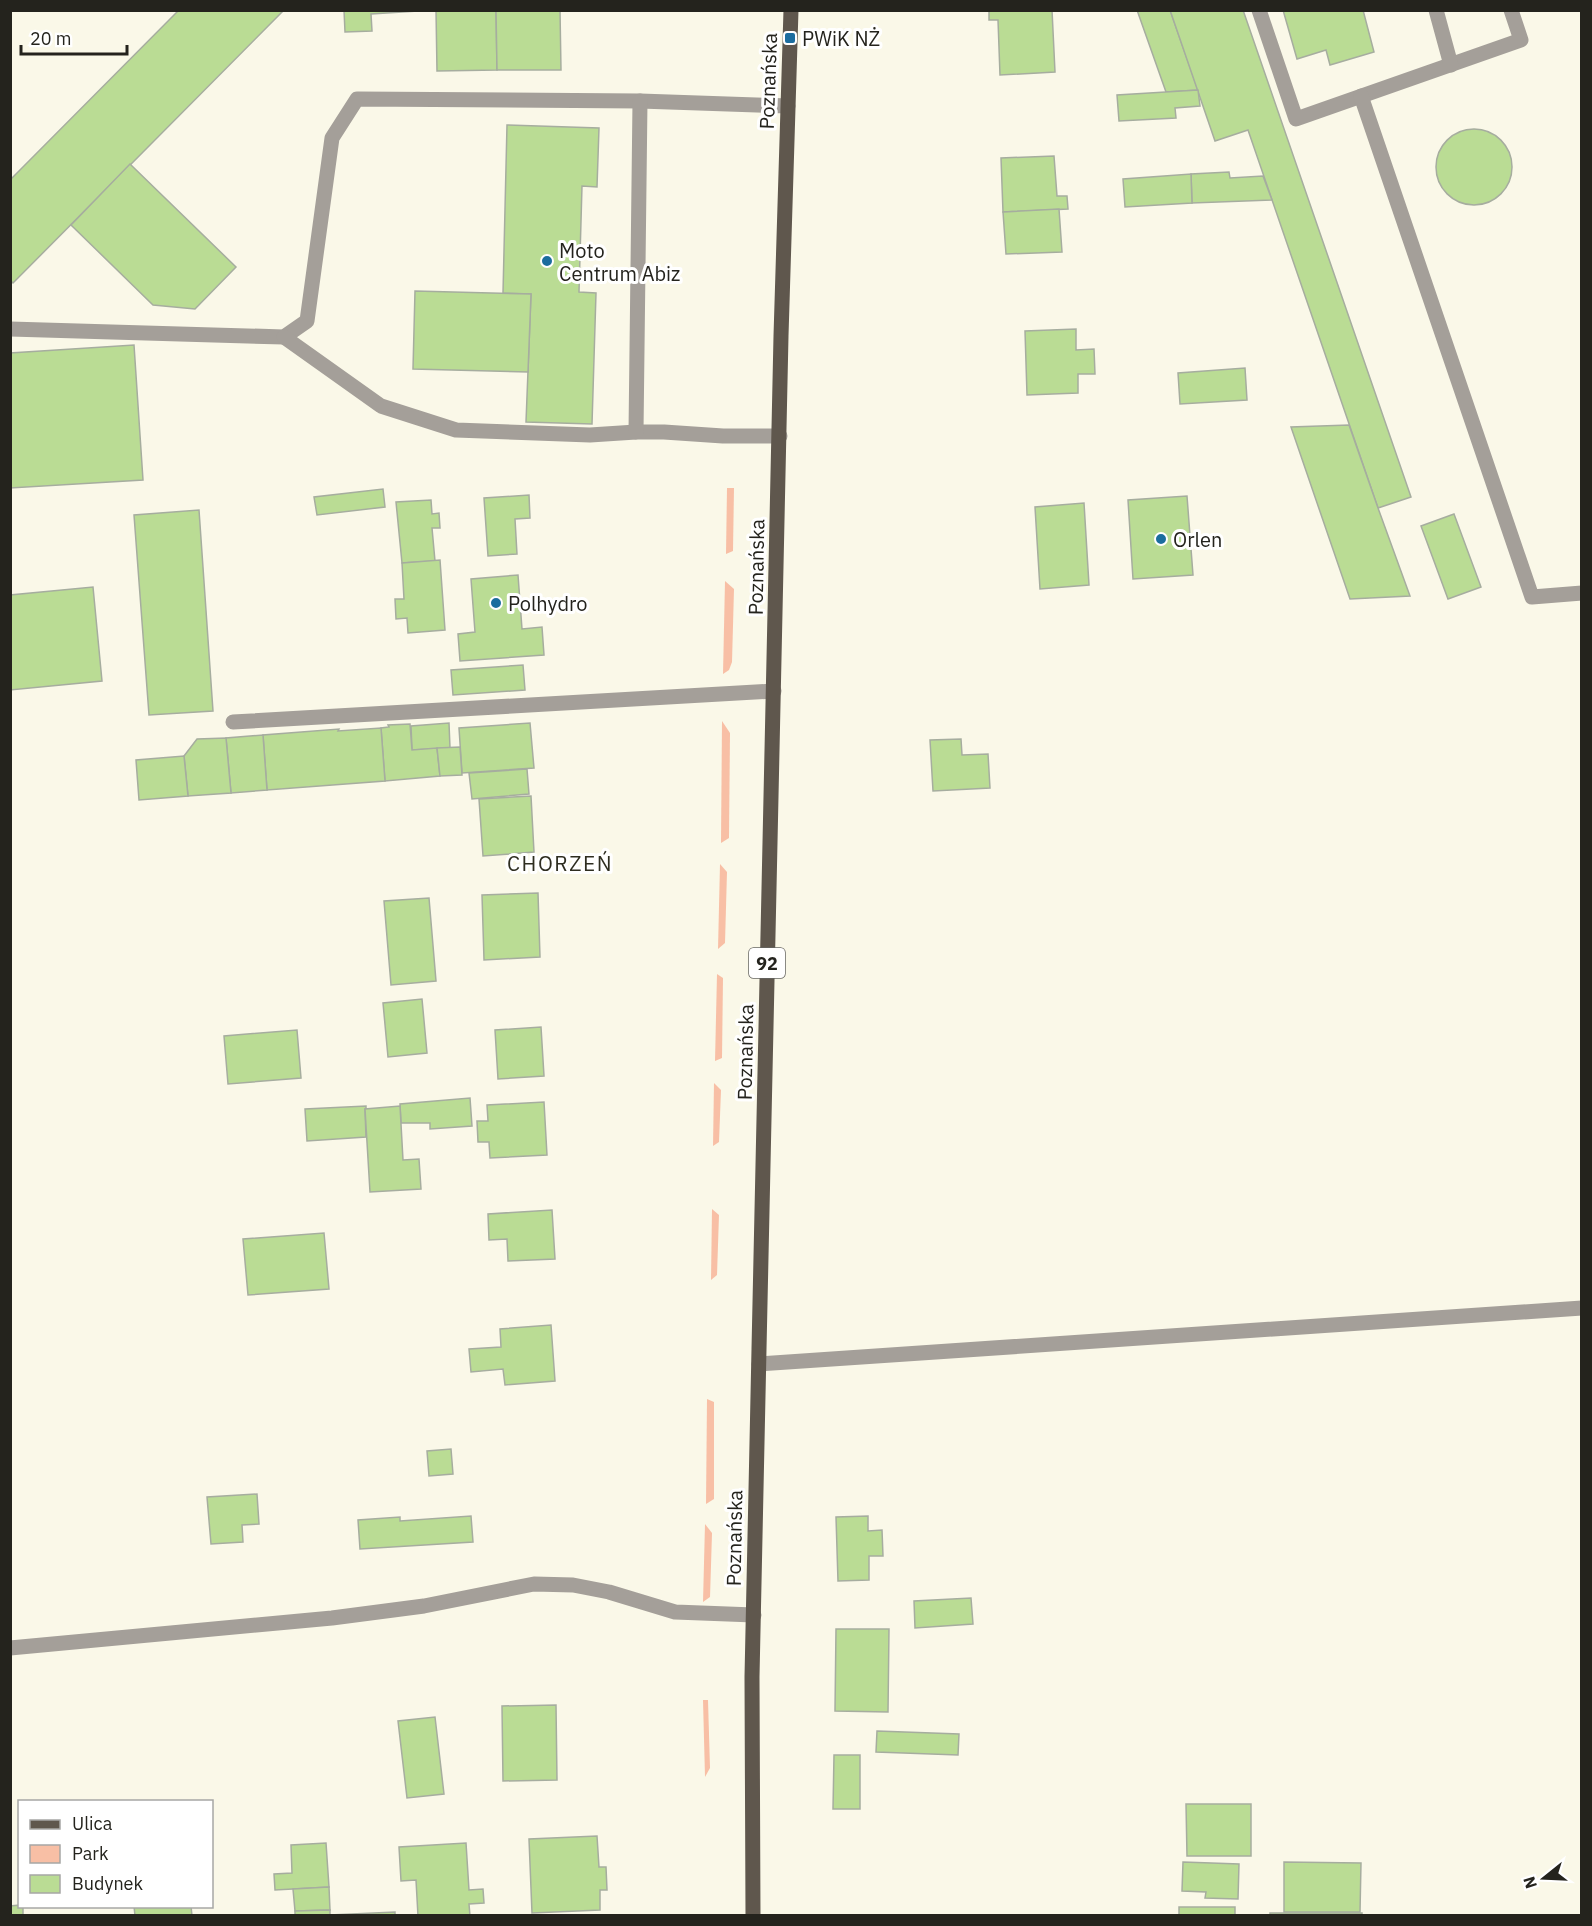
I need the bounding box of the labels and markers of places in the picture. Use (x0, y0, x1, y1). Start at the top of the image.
place label: PWiK NŻ (802, 25, 880, 52)
marker: PWiK NŻ (783, 31, 797, 45)
place label: Moto Centrum Abiz (559, 237, 680, 287)
marker: Moto Centrum Abiz (540, 254, 554, 268)
place label: Orlen (1173, 526, 1222, 553)
marker: Orlen (1154, 532, 1168, 546)
place label: Polhydro (508, 590, 587, 617)
marker: Polhydro (489, 596, 503, 610)

